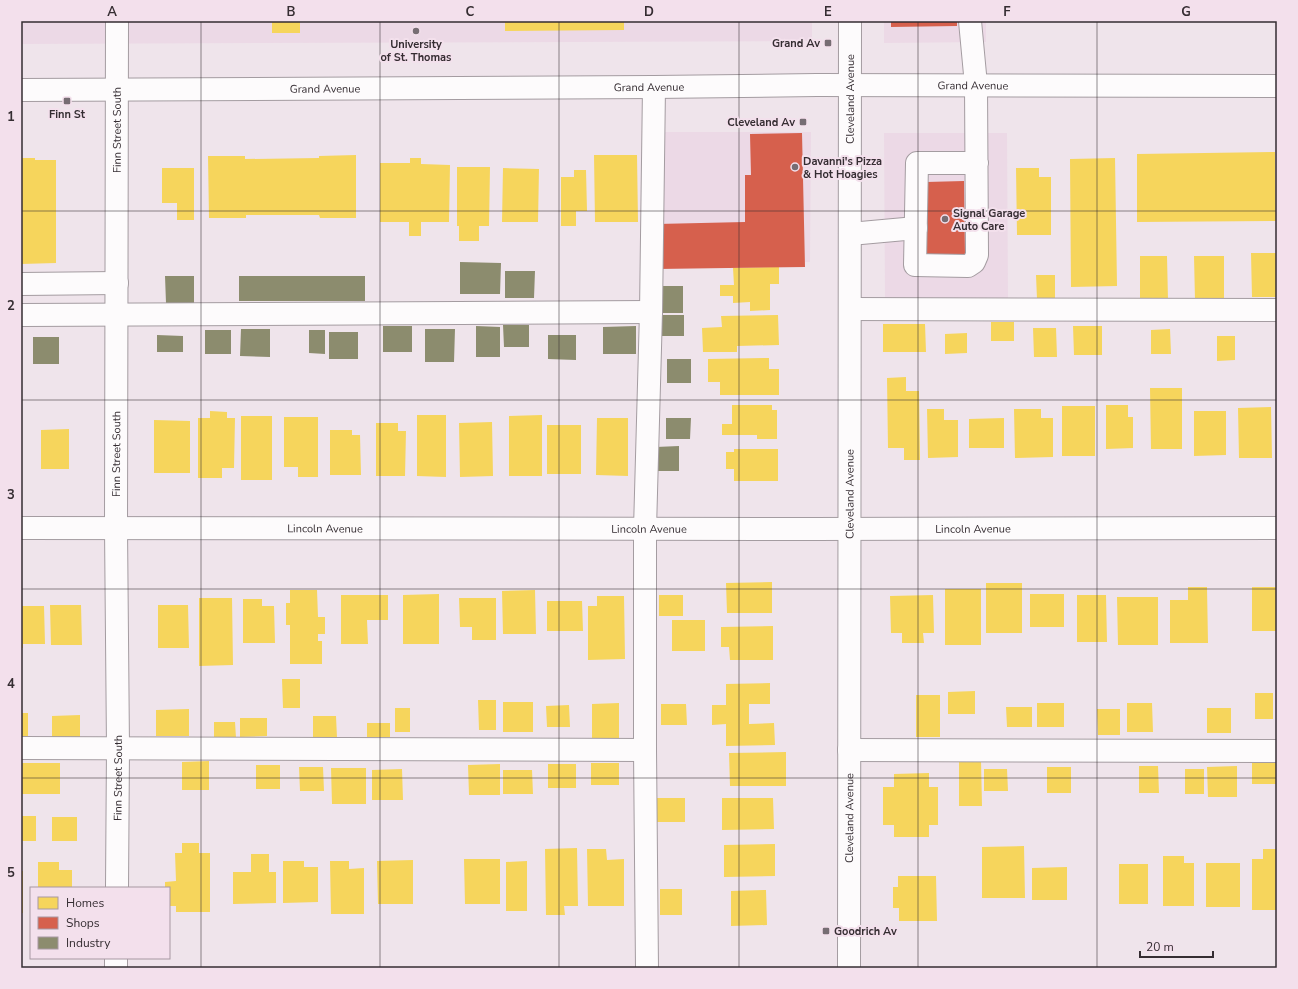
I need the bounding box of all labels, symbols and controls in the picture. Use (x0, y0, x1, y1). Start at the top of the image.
text: A (107, 3, 117, 21)
text: B (287, 3, 296, 21)
text: C (466, 3, 475, 21)
text: D (644, 3, 654, 21)
text: E (824, 3, 832, 21)
text: F (1003, 3, 1011, 21)
text: G (1181, 3, 1191, 21)
marker: University of St. Thomas (411, 26, 421, 36)
place label: Grand Av (772, 36, 820, 51)
place label: University of St. Thomas (381, 37, 451, 65)
marker: Grand Av (823, 38, 833, 48)
street label: Cleveland Avenue (843, 54, 858, 144)
street label: Grand Avenue (938, 78, 1008, 93)
street label: Grand Avenue (614, 80, 685, 95)
street label: Grand Avenue (290, 81, 361, 97)
street label: Finn Street South (110, 87, 125, 173)
marker: Finn St (62, 96, 72, 106)
place label: Finn St (49, 107, 86, 122)
text: 1 (7, 108, 15, 126)
place label: Cleveland Av (727, 115, 795, 130)
marker: Cleveland Av (798, 117, 808, 127)
place label: Davanni's Pizza & Hot Hoagies (803, 154, 882, 182)
marker: Davanni's Pizza & Hot Hoagies (790, 162, 800, 172)
place label: Signal Garage Auto Care (953, 206, 1025, 234)
marker: Signal Garage Auto Care (940, 214, 950, 224)
text: 2 (7, 297, 15, 315)
street label: Finn Street South (109, 411, 124, 497)
street label: Cleveland Avenue (842, 449, 858, 539)
text: 3 (7, 486, 15, 504)
street label: Lincoln Avenue (287, 521, 363, 536)
street label: Lincoln Avenue (611, 522, 687, 537)
street label: Lincoln Avenue (935, 522, 1011, 537)
text: 4 (7, 675, 15, 693)
street label: Finn Street South (110, 735, 126, 821)
street label: Cleveland Avenue (842, 773, 857, 863)
text: 5 (7, 864, 15, 882)
legend (30, 887, 170, 959)
text: Homes (66, 895, 104, 911)
text: Shops (66, 915, 100, 931)
place label: Goodrich Av (834, 924, 897, 939)
marker: Goodrich Av (821, 926, 831, 936)
scale bar (1140, 933, 1213, 959)
text: Industry (66, 935, 111, 951)
text: 20 m (1146, 939, 1174, 955)

